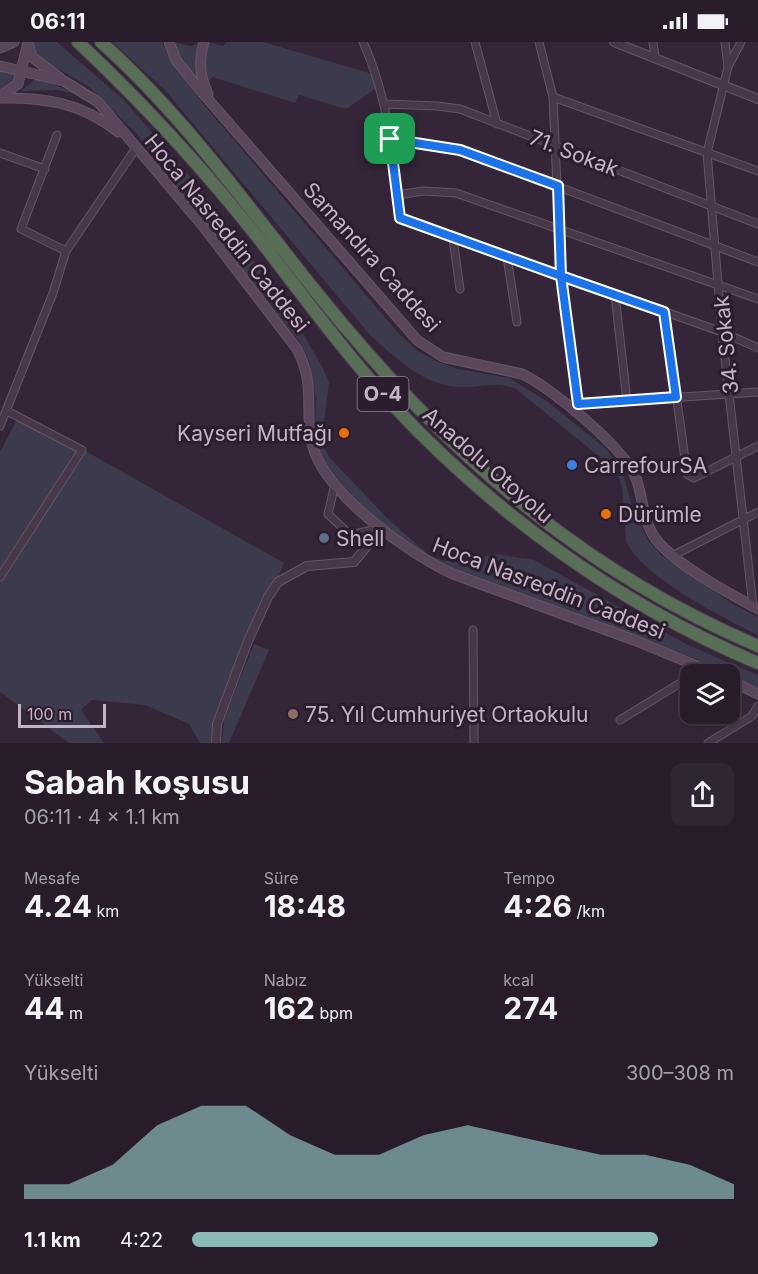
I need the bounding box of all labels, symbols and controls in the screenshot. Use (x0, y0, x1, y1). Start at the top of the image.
text: 06:11 (30, 8, 85, 34)
pin (364, 113, 415, 164)
icon: arrive (373, 122, 406, 155)
street label: 71. Sokak (526, 125, 622, 182)
street label: Hoca Nasreddin Caddesi (140, 129, 314, 337)
street label: Samandıra Caddesi (298, 177, 446, 337)
street label: 34. Sokak (708, 294, 744, 395)
road number: O-4 (358, 377, 409, 411)
street label: Anadolu Otoyolu (418, 402, 558, 528)
place label: Kayseri Mutfağı (177, 421, 332, 446)
marker: Kayseri Mutfağı (337, 426, 351, 440)
place label: CarrefourSA (584, 453, 707, 478)
marker: CarrefourSA (565, 458, 579, 472)
place label: Dürümle (618, 502, 702, 527)
marker: Dürümle (599, 507, 613, 521)
place label: Shell (336, 526, 384, 551)
marker: Shell (317, 531, 331, 545)
street label: Hoca Nasreddin Caddesi (429, 532, 669, 644)
map controls (680, 664, 740, 724)
button: layers (680, 664, 740, 724)
scale bar (18, 701, 106, 728)
place label: 75. Yıl Cumhuriyet Ortaokulu (305, 702, 588, 727)
text: 100 m (27, 704, 72, 724)
marker: 75. Yıl Cumhuriyet Ortaokulu (286, 707, 300, 721)
text: Sabah koşusu (24, 762, 250, 802)
button: share (671, 763, 734, 826)
text: 06:11 · 4 × 1.1 km (24, 805, 180, 829)
text: Mesafe (24, 868, 80, 888)
text: Süre (264, 868, 298, 888)
text: Tempo (503, 868, 555, 888)
text: 4.24 (24, 888, 92, 924)
text: 18:48 (264, 888, 346, 924)
text: 4:26 (503, 888, 572, 924)
text: km (92, 901, 119, 921)
text: /km (572, 901, 605, 921)
text: Yükselti (24, 970, 83, 990)
text: Nabız (264, 970, 307, 990)
text: kcal (503, 970, 534, 990)
text: 44 (24, 990, 65, 1026)
text: 162 (264, 990, 315, 1026)
text: 274 (503, 990, 558, 1026)
text: m (65, 1003, 83, 1023)
text: bpm (315, 1003, 353, 1023)
text: Yükselti (24, 1061, 98, 1085)
text: 300–308 m (626, 1061, 734, 1085)
text: 1.1 km (24, 1228, 81, 1252)
text: 4:22 (120, 1228, 163, 1252)

